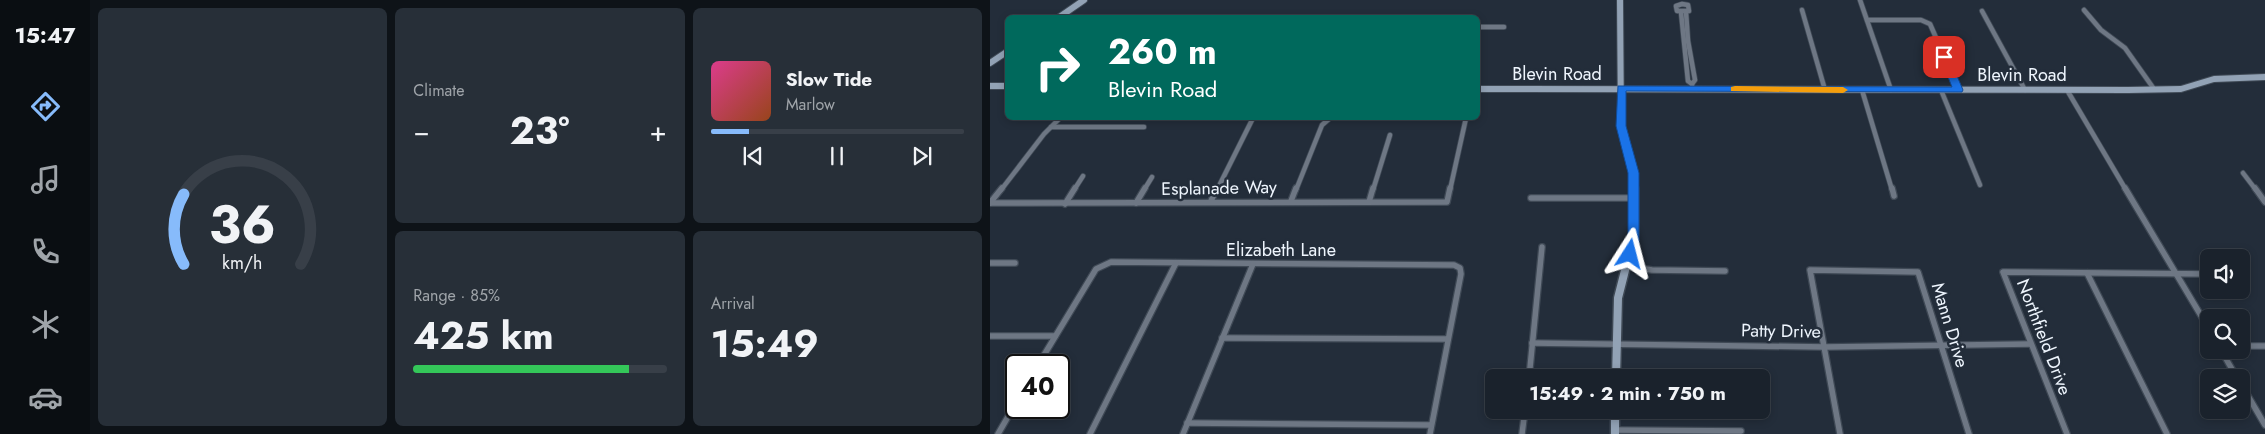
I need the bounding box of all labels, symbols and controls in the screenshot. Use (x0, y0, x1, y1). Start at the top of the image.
text: 15:47 (14, 19, 76, 51)
text: 260 m (1108, 27, 1217, 77)
icon: right (1025, 35, 1090, 100)
pin (1923, 36, 1965, 78)
icon: arrive (1930, 43, 1958, 71)
street label: Blevin Road (1512, 61, 1602, 87)
street label: Blevin Road (1977, 62, 2067, 88)
text: Slow Tide (786, 66, 872, 93)
text: Blevin Road (1108, 73, 1217, 105)
text: Climate (413, 79, 464, 102)
icon: directions (28, 89, 63, 124)
text: Marlow (786, 93, 835, 116)
text: 23° (510, 103, 570, 158)
text: − (413, 111, 430, 152)
text: + (649, 111, 667, 152)
icon: previous (739, 142, 767, 170)
icon: pause (823, 142, 851, 170)
icon: next (908, 142, 936, 170)
icon: music (28, 162, 63, 197)
street label: Esplanade Way (1161, 174, 1277, 202)
text: 36 (209, 187, 276, 263)
position arrow (1603, 227, 1655, 279)
icon: phone (28, 234, 63, 269)
street label: Elizabeth Lane (1226, 237, 1336, 263)
map controls (2200, 249, 2250, 419)
button: sound (2200, 249, 2250, 299)
text: km/h (222, 250, 263, 276)
street label: Northfield Drive (2010, 275, 2078, 399)
street label: Mann Drive (1925, 279, 1975, 371)
text: Range · 85% (413, 284, 500, 307)
text: Arrival (711, 292, 755, 315)
icon: climate (28, 307, 63, 342)
text: 425 km (413, 308, 554, 363)
button: search (2200, 309, 2250, 359)
text: 15:49 (711, 316, 819, 371)
street label: Patty Drive (1741, 317, 1821, 345)
speed limit sign: 40 (1005, 354, 1070, 419)
button: layers (2200, 369, 2250, 419)
icon: car (28, 380, 63, 415)
text: 15:49 · 2 min · 750 m (1529, 380, 1726, 407)

